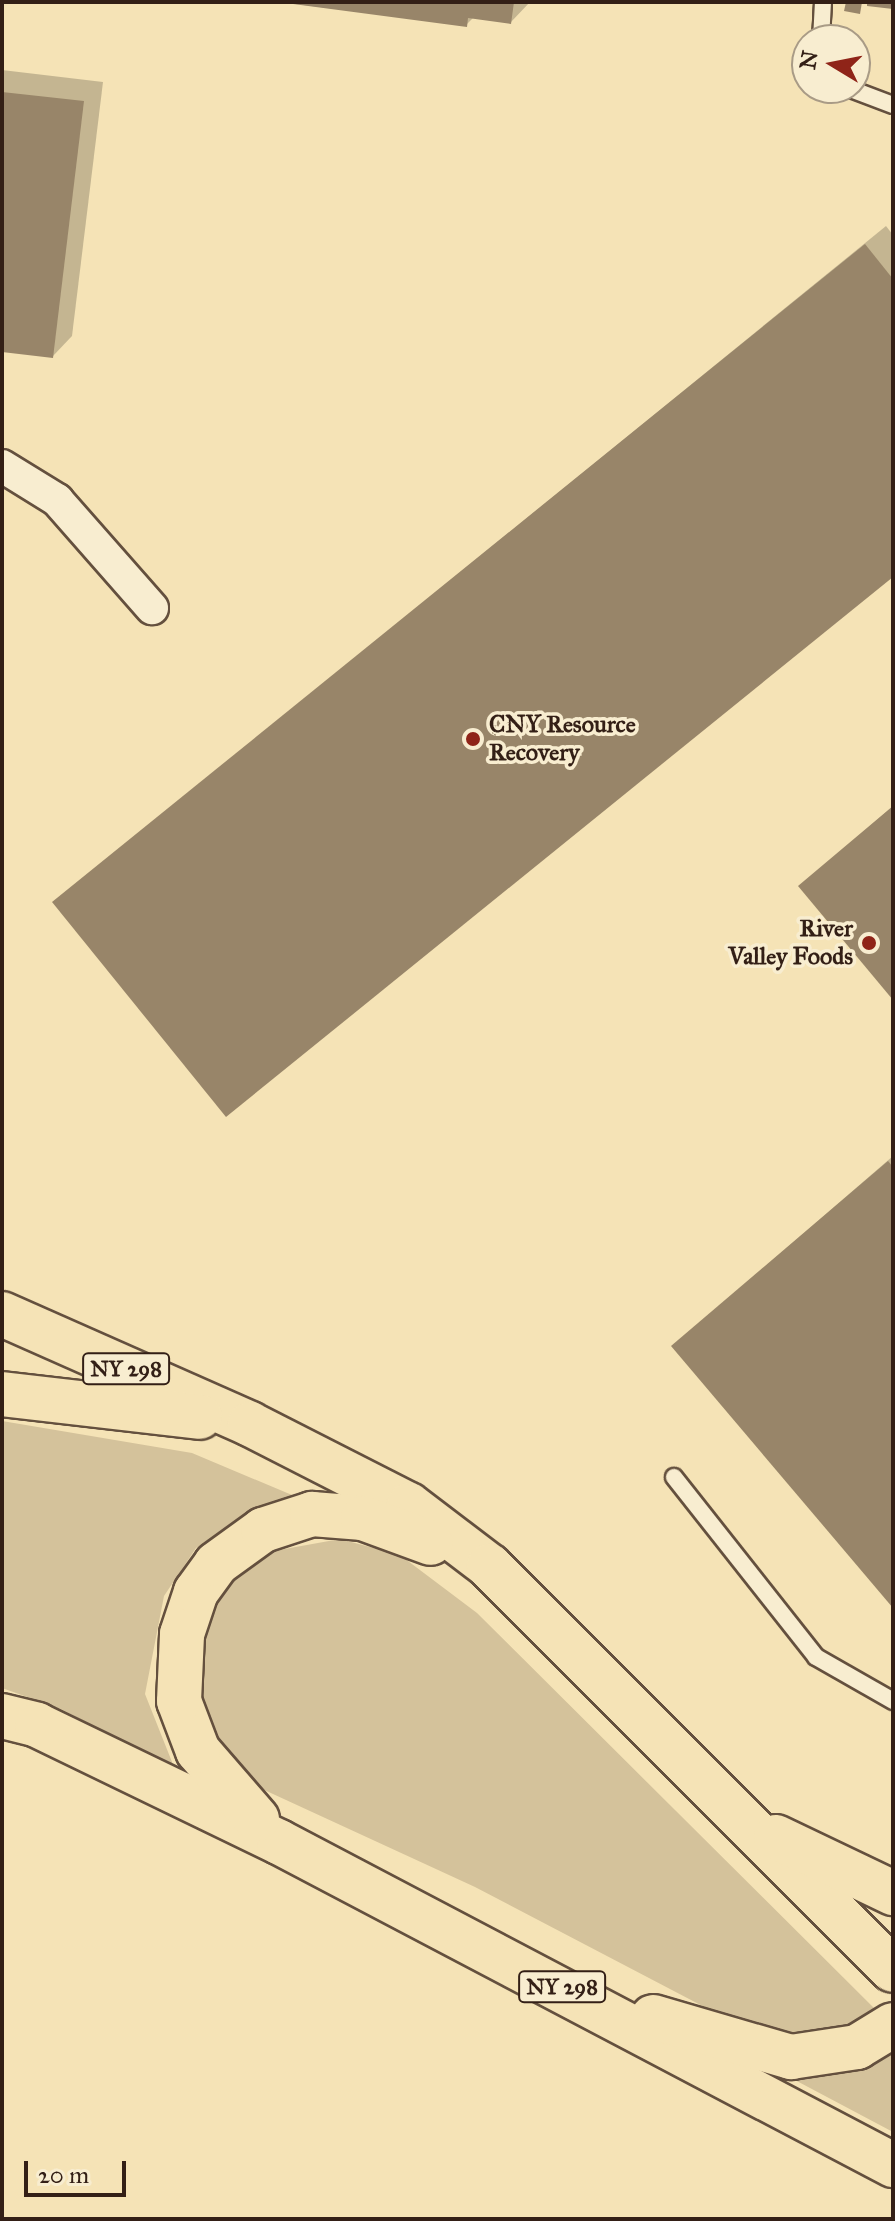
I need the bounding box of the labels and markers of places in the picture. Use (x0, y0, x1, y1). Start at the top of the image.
place label: CNY Resource Recovery (489, 711, 636, 767)
marker: CNY Resource Recovery (464, 730, 482, 748)
place label: River Valley Foods (728, 915, 853, 971)
marker: River Valley Foods (860, 934, 878, 952)

